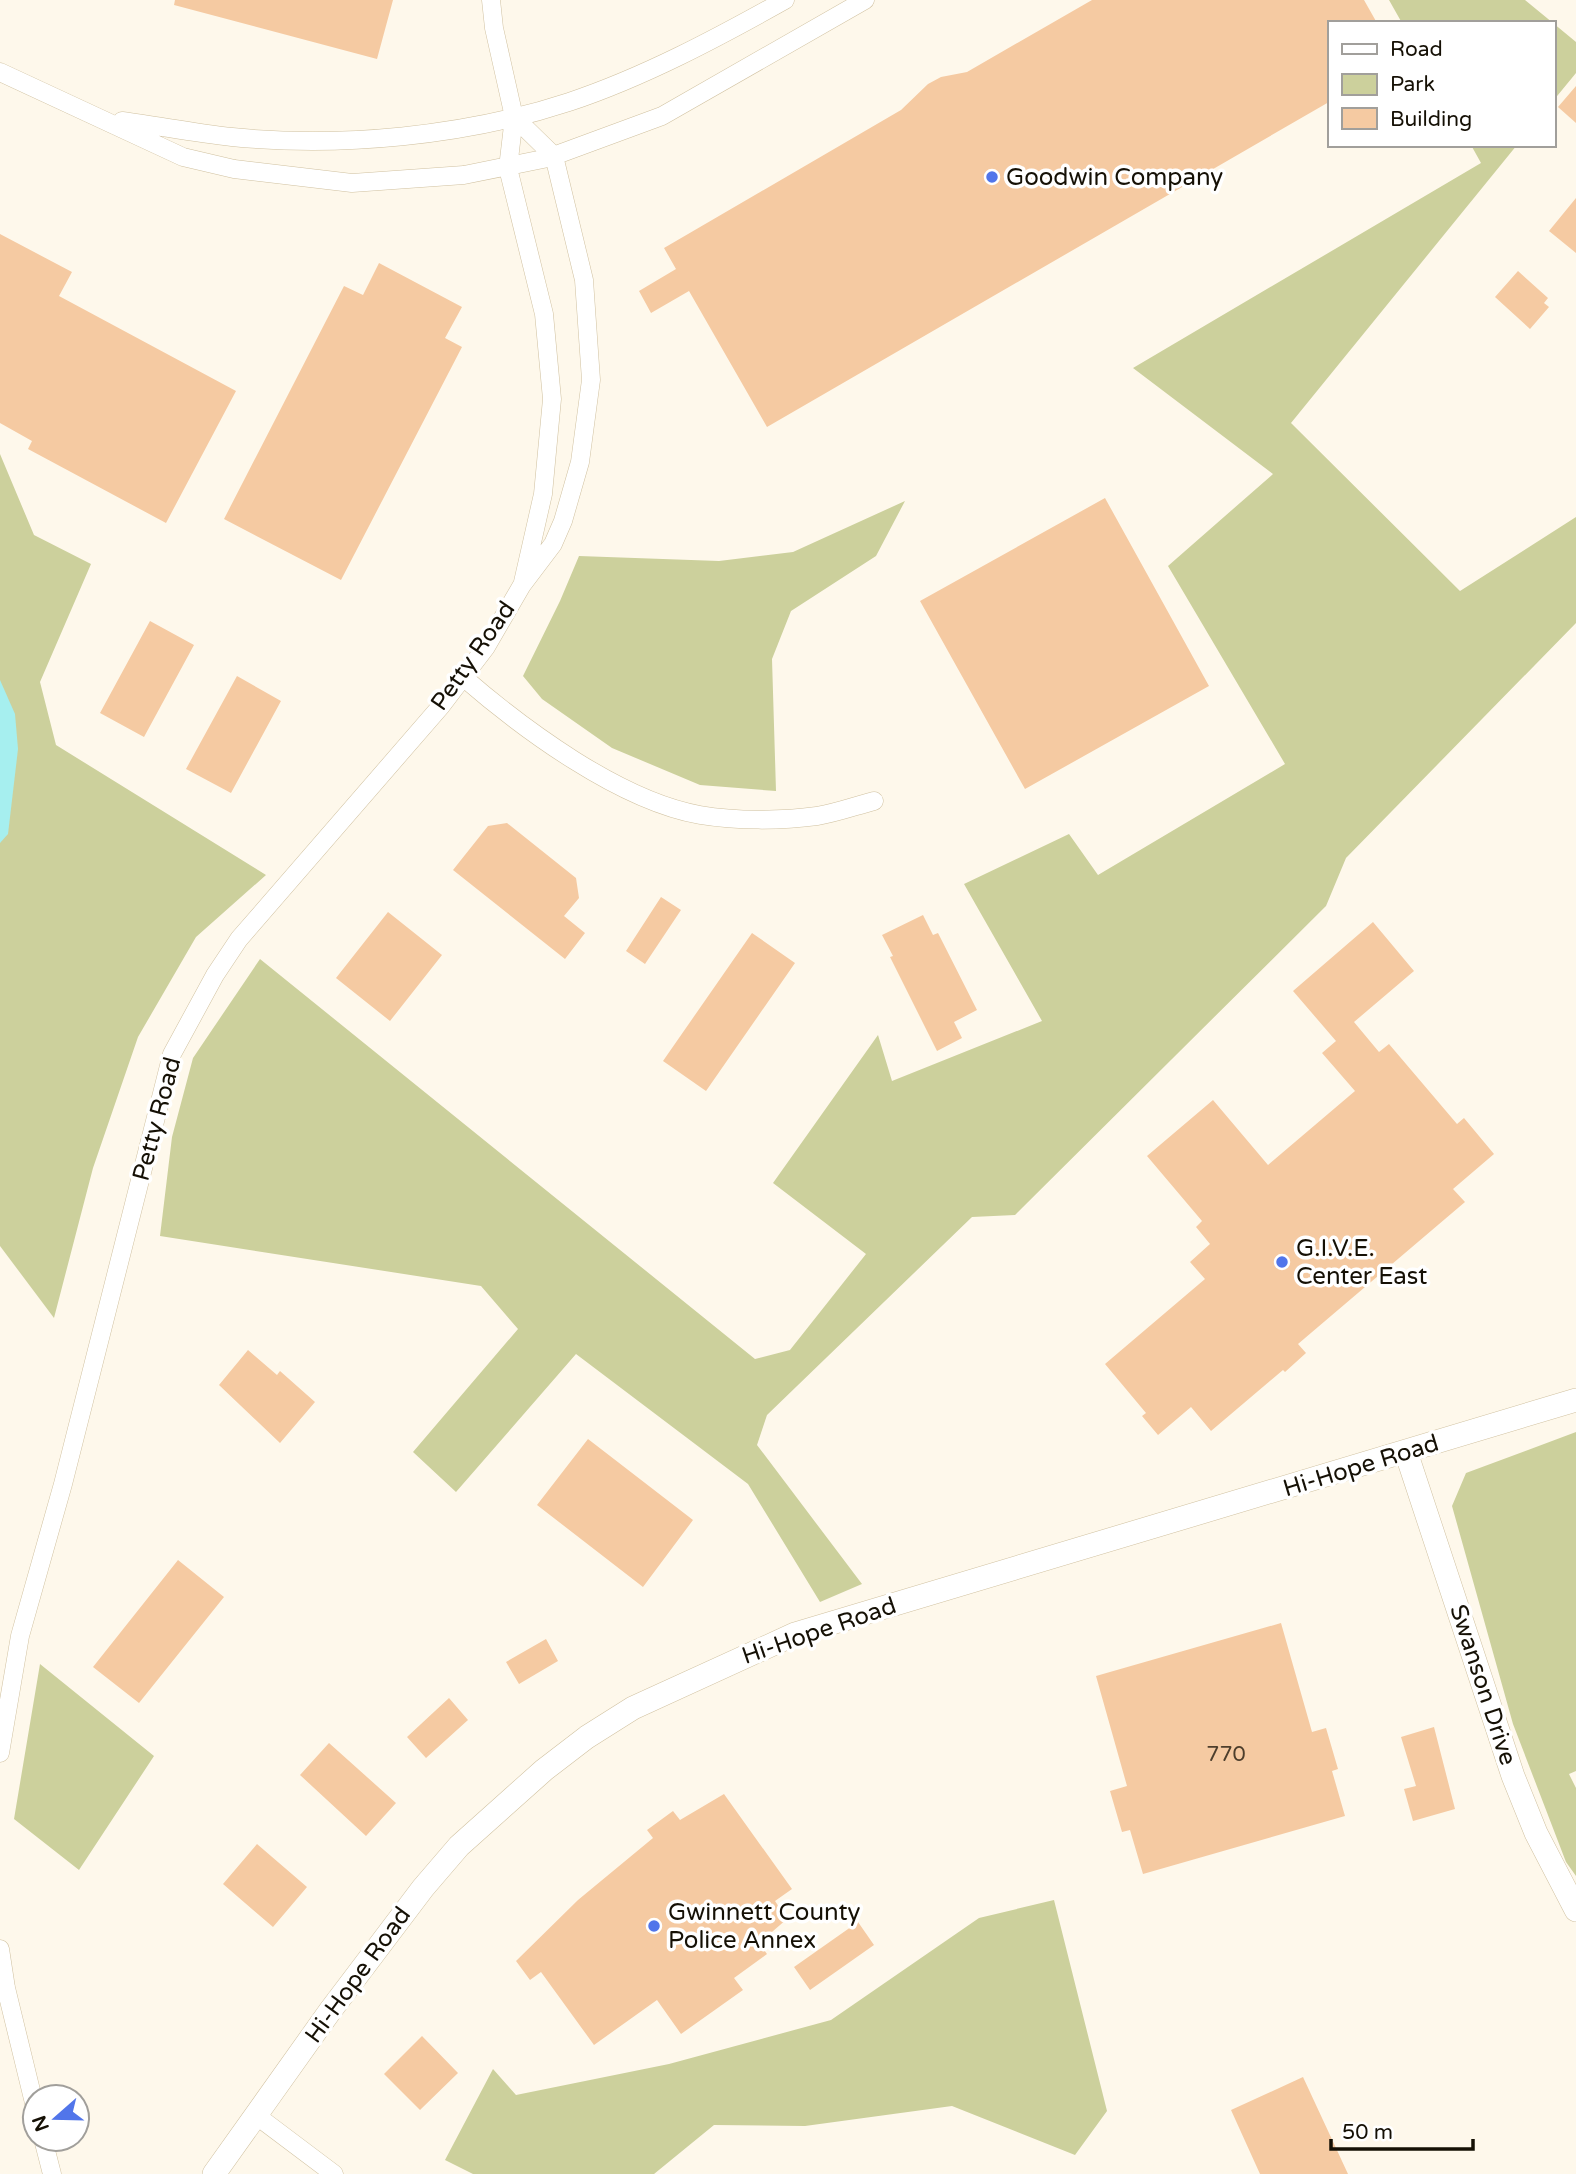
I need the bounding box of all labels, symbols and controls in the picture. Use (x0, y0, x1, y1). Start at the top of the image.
legend (1328, 21, 1555, 147)
text: Road (1390, 37, 1443, 62)
text: Park (1390, 72, 1435, 97)
text: Building (1390, 107, 1472, 132)
place label: Goodwin Company (1006, 163, 1223, 192)
marker: Goodwin Company (984, 169, 1000, 185)
street label: Petty Road (425, 596, 521, 716)
street label: Petty Road (127, 1054, 187, 1184)
place label: G.I.V.E. Center East (1296, 1234, 1427, 1291)
marker: G.I.V.E. Center East (1274, 1254, 1290, 1270)
street label: Hi-Hope Road (1280, 1429, 1442, 1503)
street label: Hi-Hope Road (738, 1591, 900, 1671)
street label: Swanson Drive (1443, 1601, 1523, 1769)
house number: 770 (1206, 1742, 1246, 1767)
place label: Gwinnett County Police Annex (668, 1898, 860, 1955)
street label: Hi-Hope Road (299, 1901, 417, 2049)
marker: Gwinnett County Police Annex (646, 1918, 662, 1934)
north arrow (21, 2083, 91, 2153)
scale bar (1331, 2108, 1473, 2152)
text: N (28, 2113, 54, 2134)
text: 50 m (1342, 2120, 1393, 2145)

